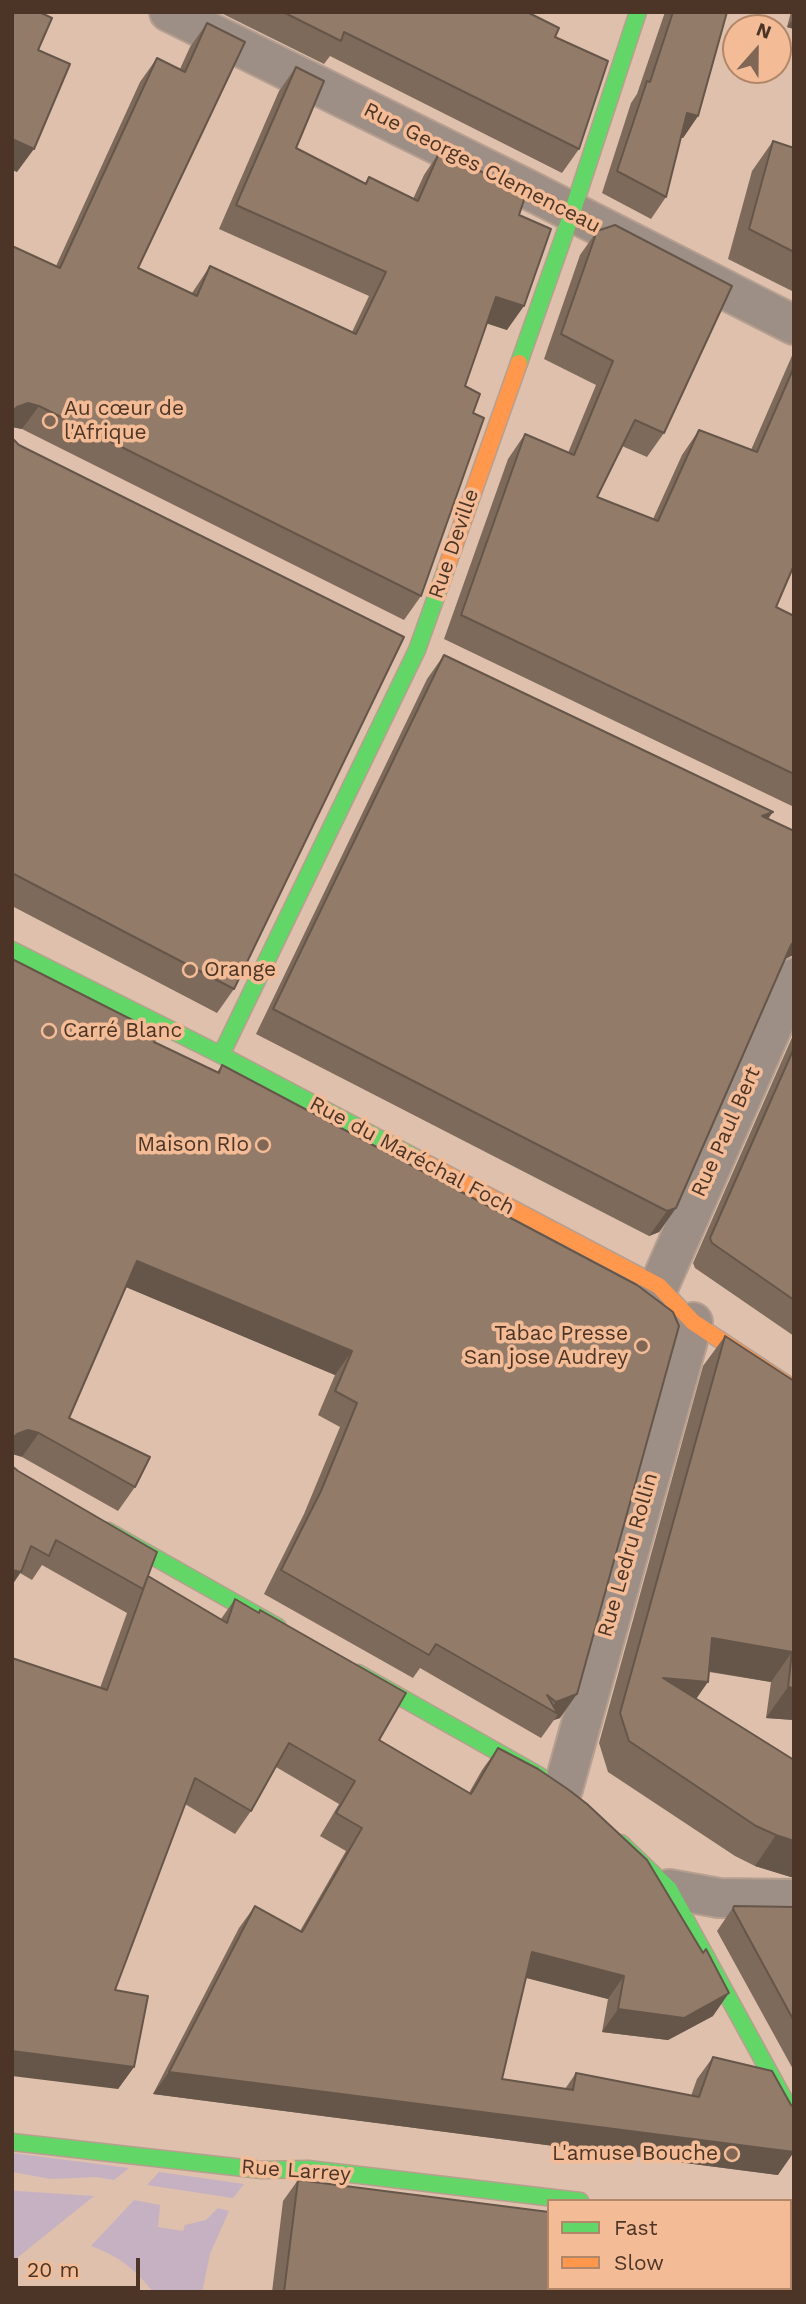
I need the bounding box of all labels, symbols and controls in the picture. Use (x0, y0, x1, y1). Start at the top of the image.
north arrow (722, 14, 792, 84)
text: N (753, 18, 775, 44)
street label: Rue Georges Clemenceau (359, 97, 605, 239)
place label: Au cœur de l'Afrique (64, 396, 184, 446)
marker: Au cœur de l'Afrique (42, 413, 58, 429)
street label: Rue Deville (423, 486, 485, 602)
place label: Orange (204, 957, 276, 983)
marker: Orange (182, 962, 198, 978)
place label: Carré Blanc (63, 1018, 182, 1044)
marker: Carré Blanc (41, 1023, 57, 1039)
street label: Rue Paul Bert (686, 1063, 766, 1201)
street label: Rue du Maréchal Foch (305, 1091, 519, 1221)
place label: Maison RIo (137, 1132, 249, 1158)
marker: Maison RIo (255, 1137, 271, 1153)
place label: Tabac Presse San jose Audrey (464, 1321, 628, 1371)
marker: Tabac Presse San jose Audrey (634, 1338, 650, 1354)
street label: Rue Ledru Rollin (592, 1470, 664, 1640)
place label: L'amuse Bouche (552, 2141, 718, 2167)
marker: L'amuse Bouche (724, 2146, 740, 2162)
street label: Rue Larrey (240, 2155, 352, 2187)
legend (547, 2199, 792, 2290)
text: Fast (614, 2215, 658, 2240)
scale bar (18, 2244, 144, 2288)
text: Slow (614, 2250, 664, 2275)
text: 20 m (27, 2257, 79, 2282)

